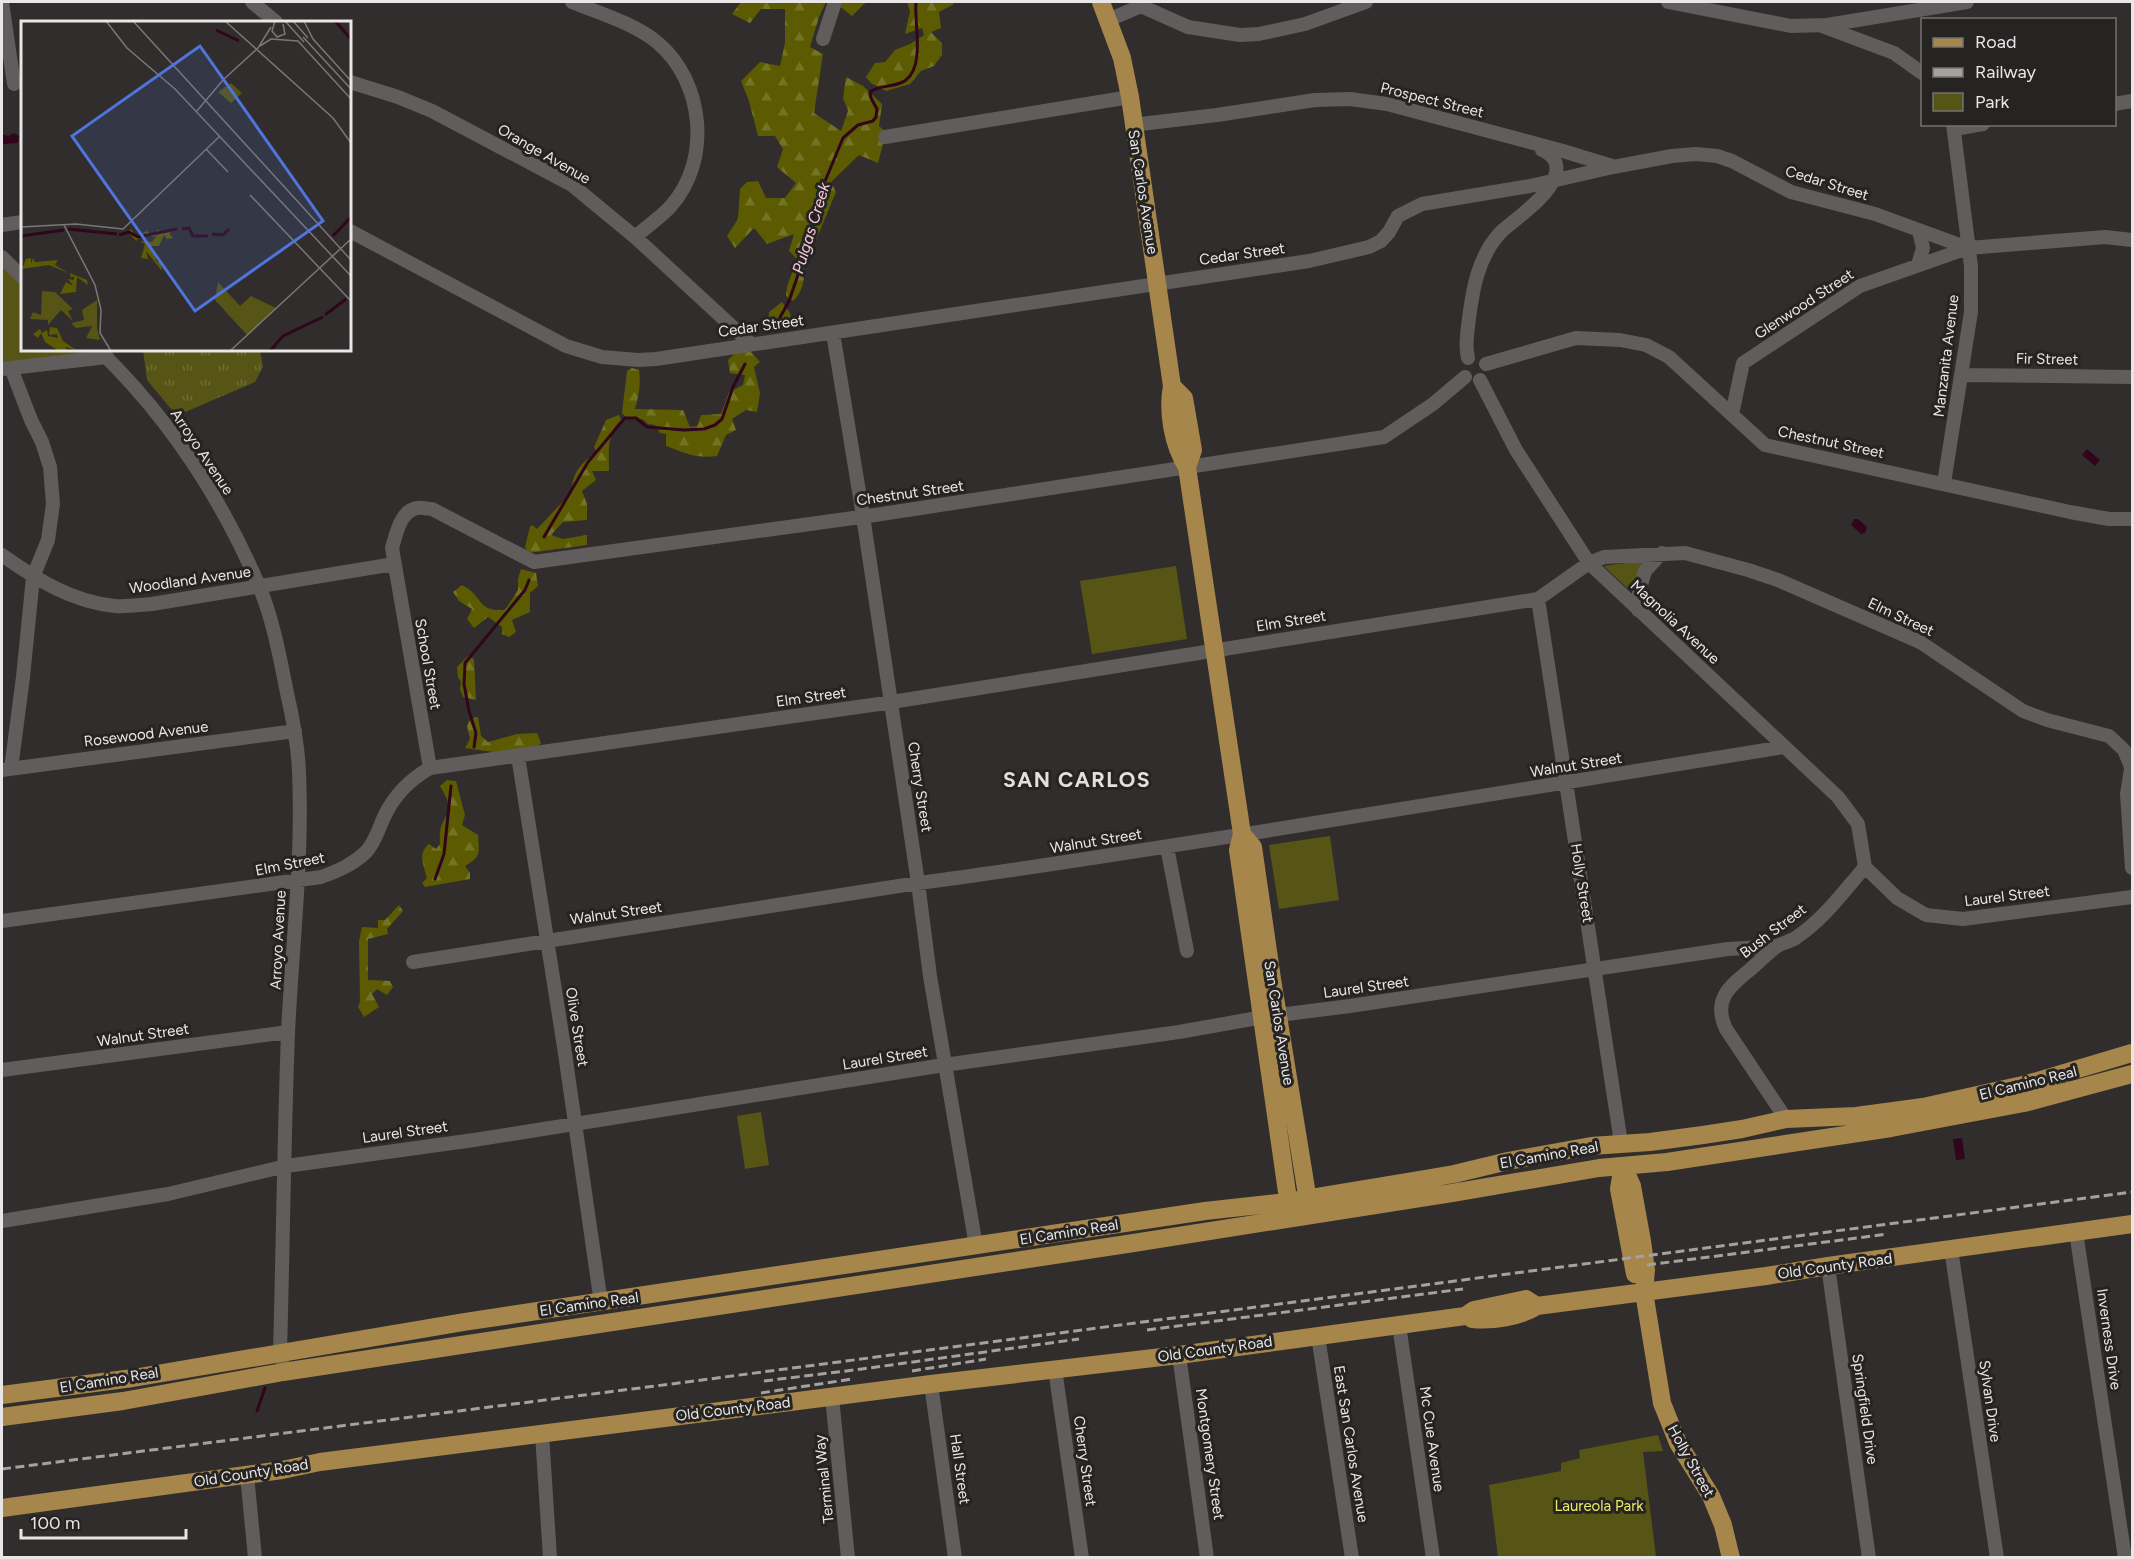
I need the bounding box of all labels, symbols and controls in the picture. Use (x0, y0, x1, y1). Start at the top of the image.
legend (1921, 18, 2116, 126)
inset map (21, 21, 351, 351)
text: Road (1975, 31, 2016, 53)
text: Railway (1975, 61, 2037, 83)
street label: Prospect Street (1378, 78, 1486, 122)
text: Park (1975, 91, 2010, 113)
street label: Orange Avenue (494, 120, 594, 188)
street label: San Carlos Avenue (1124, 128, 1162, 256)
street label: Cedar Street (1783, 162, 1871, 204)
water label: Pulgas Creek (788, 179, 834, 276)
street label: Cedar Street (1198, 239, 1286, 269)
street label: Glenwood Street (1751, 265, 1857, 343)
street label: Manzanita Avenue (1930, 294, 1962, 418)
street label: Cedar Street (717, 311, 805, 341)
street label: Fir Street (2016, 349, 2079, 369)
street label: Arroyo Avenue (167, 406, 237, 498)
street label: Chestnut Street (1776, 422, 1886, 462)
street label: Chestnut Street (855, 477, 965, 509)
street label: Woodland Avenue (128, 563, 252, 597)
street label: Magnolia Avenue (1627, 576, 1723, 668)
street label: Elm Street (1865, 594, 1937, 640)
street label: Elm Street (1255, 607, 1328, 635)
street label: School Street (411, 617, 445, 711)
street label: Elm Street (775, 683, 848, 711)
street label: Rosewood Avenue (83, 717, 209, 751)
street label: Cherry Street (904, 741, 936, 834)
street label: Walnut Street (1529, 749, 1624, 781)
district label: SAN CARLOS (1003, 767, 1151, 792)
street label: Walnut Street (1049, 825, 1144, 857)
street label: Holly Street (1567, 842, 1597, 924)
street label: Elm Street (254, 848, 327, 880)
street label: Laurel Street (1963, 882, 2051, 910)
street label: Arroyo Avenue (266, 890, 290, 990)
street label: Walnut Street (569, 898, 664, 928)
street label: Bush Street (1736, 900, 1810, 962)
street label: San Carlos Avenue (1260, 959, 1298, 1087)
street label: Laurel Street (1322, 972, 1410, 1002)
street label: Olive Street (562, 986, 592, 1068)
street label: Walnut Street (96, 1020, 191, 1050)
street label: Laurel Street (841, 1042, 929, 1074)
street label: El Camino Real (1977, 1062, 2079, 1104)
street label: Laurel Street (361, 1117, 449, 1147)
street label: El Camino Real (1498, 1137, 1600, 1173)
street label: El Camino Real (1018, 1215, 1120, 1249)
street label: Old County Road (1777, 1249, 1893, 1283)
street label: Inverness Drive (2093, 1287, 2125, 1391)
street label: El Camino Real (538, 1288, 640, 1320)
street label: Old County Road (1157, 1332, 1273, 1366)
street label: Springfield Drive (1848, 1353, 1882, 1465)
street label: Sylvan Drive (1975, 1359, 2005, 1443)
street label: El Camino Real (58, 1363, 160, 1397)
street label: East San Carlos Avenue (1330, 1364, 1372, 1524)
street label: Mc Cue Avenue (1416, 1385, 1448, 1493)
street label: Montgomery Street (1192, 1387, 1228, 1521)
street label: Old County Road (675, 1393, 791, 1425)
street label: Cherry Street (1070, 1415, 1100, 1508)
street label: Holly Street (1664, 1422, 1718, 1501)
street label: Hall Street (946, 1432, 974, 1506)
street label: Terminal Way (810, 1434, 838, 1524)
street label: Old County Road (193, 1455, 309, 1491)
park label: Laureola Park (1555, 1497, 1644, 1515)
scale bar (21, 1502, 186, 1540)
text: 100 m (30, 1512, 80, 1534)

